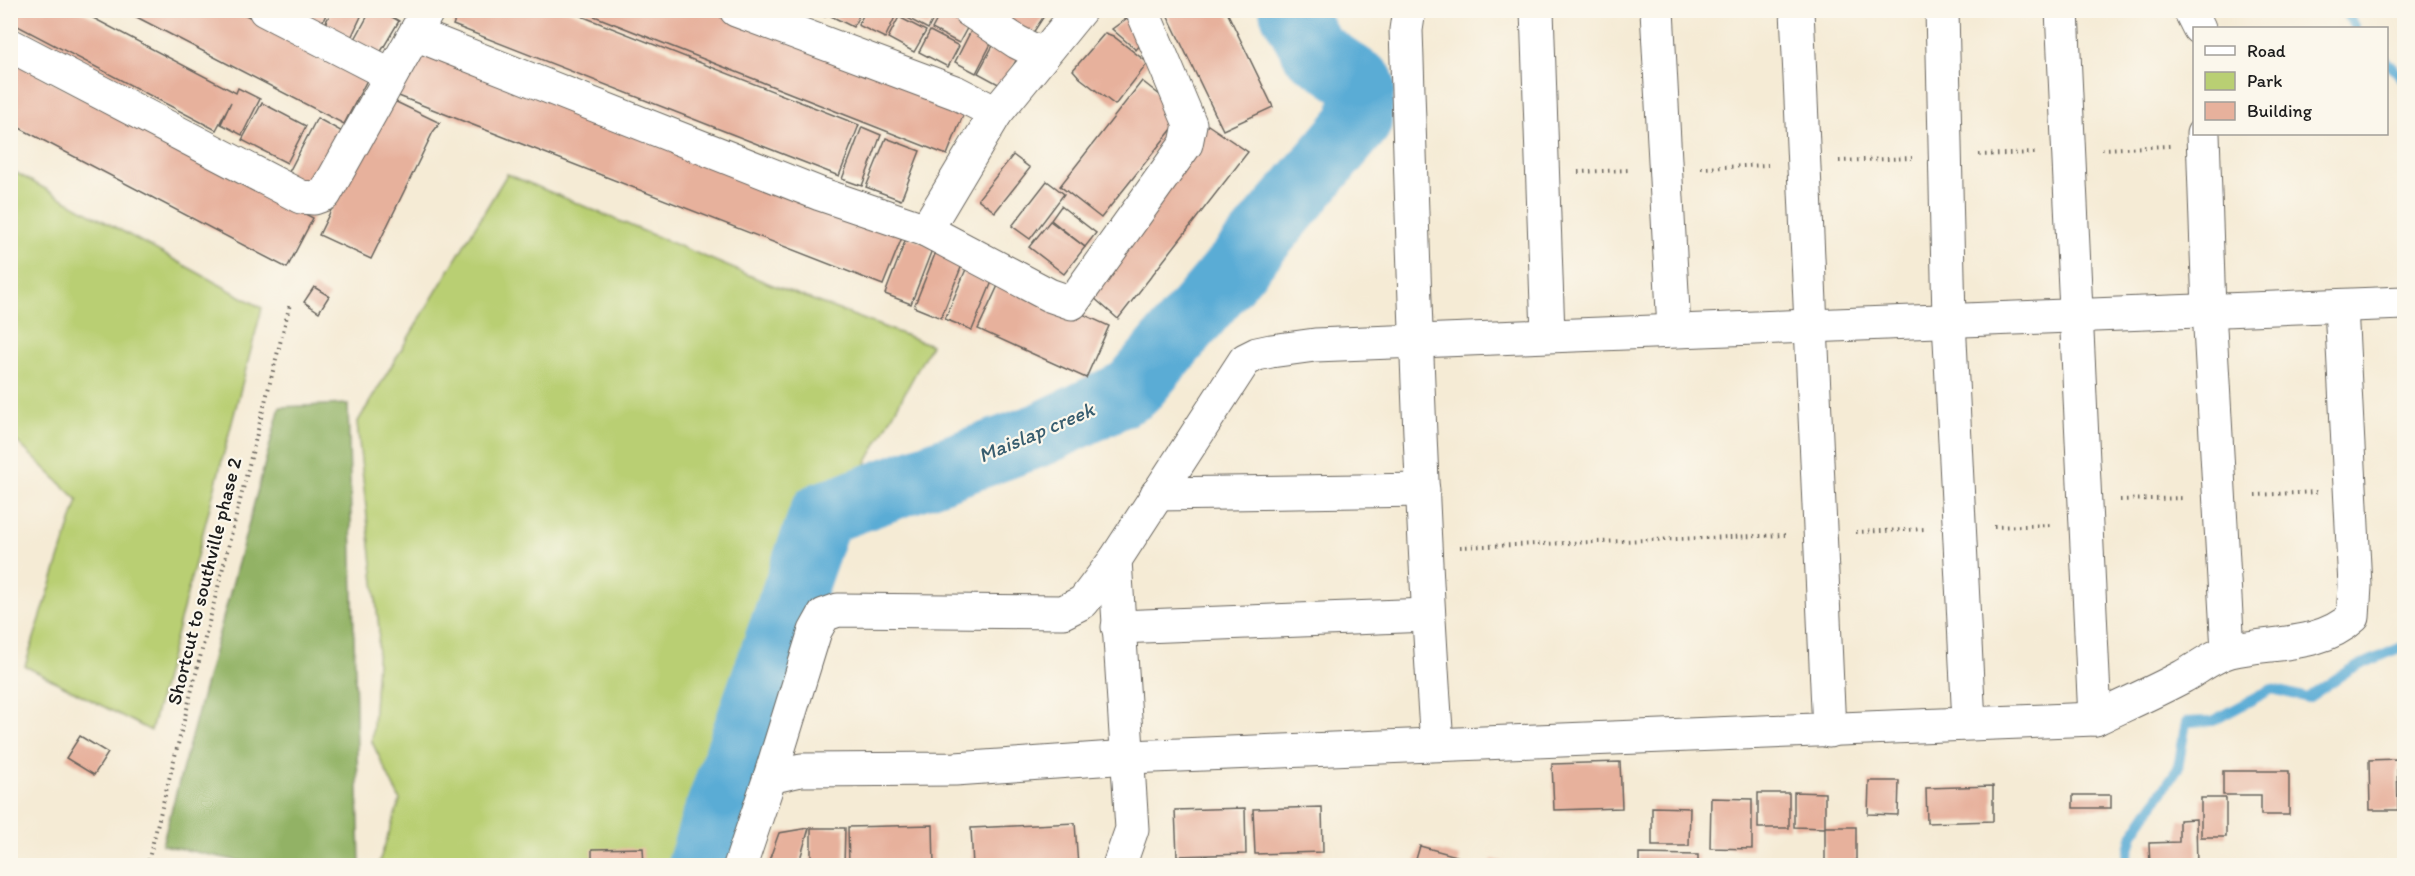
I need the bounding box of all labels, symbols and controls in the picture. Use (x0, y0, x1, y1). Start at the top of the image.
legend (2193, 27, 2388, 135)
text: Road (2247, 40, 2286, 62)
text: Park (2247, 70, 2282, 92)
text: Building (2247, 100, 2313, 122)
water label: Maislap creek (974, 396, 1099, 468)
street label: Shortcut to southville phase 2 (162, 454, 246, 707)

